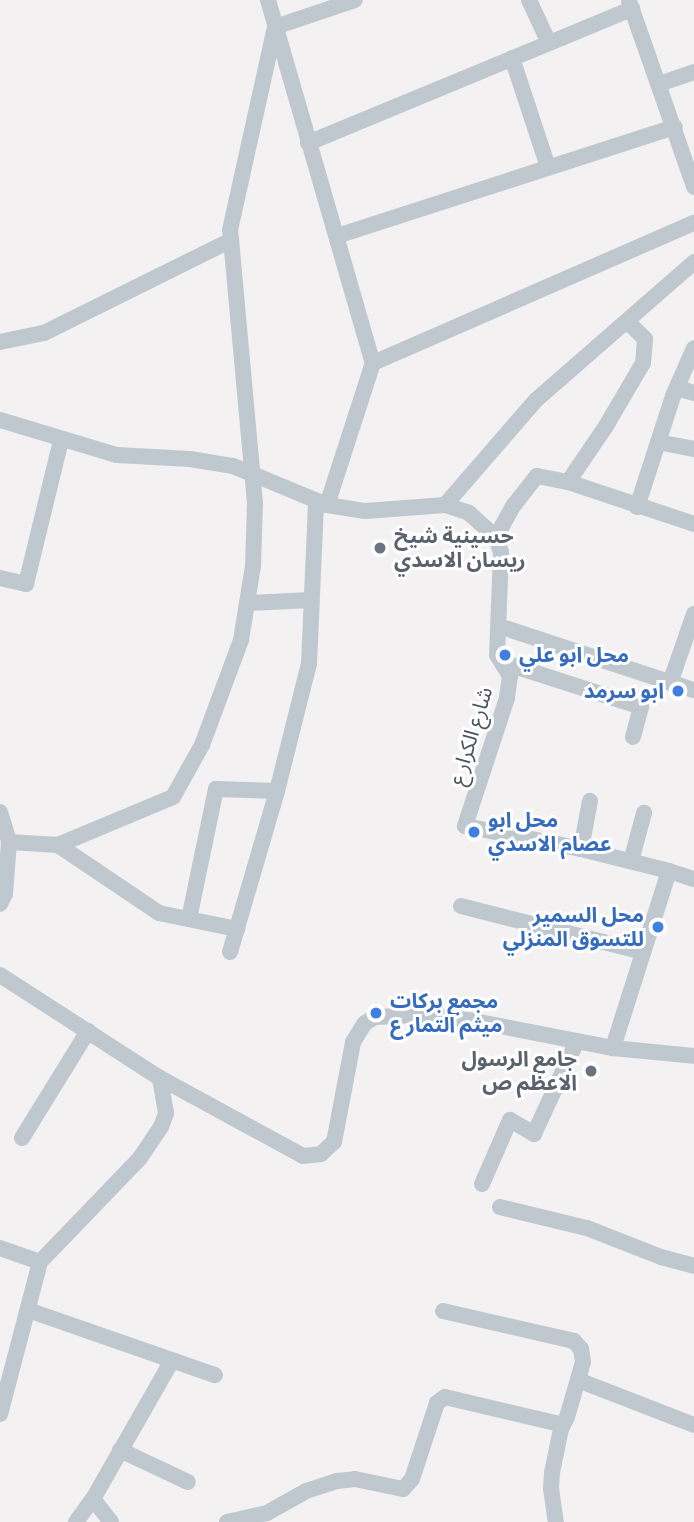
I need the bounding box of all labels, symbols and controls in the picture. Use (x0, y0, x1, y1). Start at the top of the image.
place label: حسينية شيخ ريسان الاسدي (394, 523, 526, 573)
marker: حسينية شيخ ريسان الاسدي (372, 540, 388, 556)
place label: محل ابو علي (519, 642, 629, 668)
marker: محل ابو علي (497, 647, 513, 663)
place label: ابو سرمد (584, 678, 664, 704)
marker: ابو سرمد (670, 683, 686, 699)
street label: شارع الكرار ع (444, 684, 498, 788)
place label: محل ابو عصام الاسدي (488, 807, 611, 857)
marker: محل ابو عصام الاسدي (466, 824, 482, 840)
place label: محل السمير للتسوق المنزلي (503, 902, 644, 952)
marker: محل السمير للتسوق المنزلي (650, 919, 666, 935)
place label: مجمع بركات ميثم التمار ع (390, 988, 503, 1038)
marker: مجمع بركات ميثم التمار ع (368, 1005, 384, 1021)
place label: جامع الرسول الاعظم ص (461, 1046, 577, 1096)
marker: جامع الرسول الاعظم ص (583, 1063, 599, 1079)

